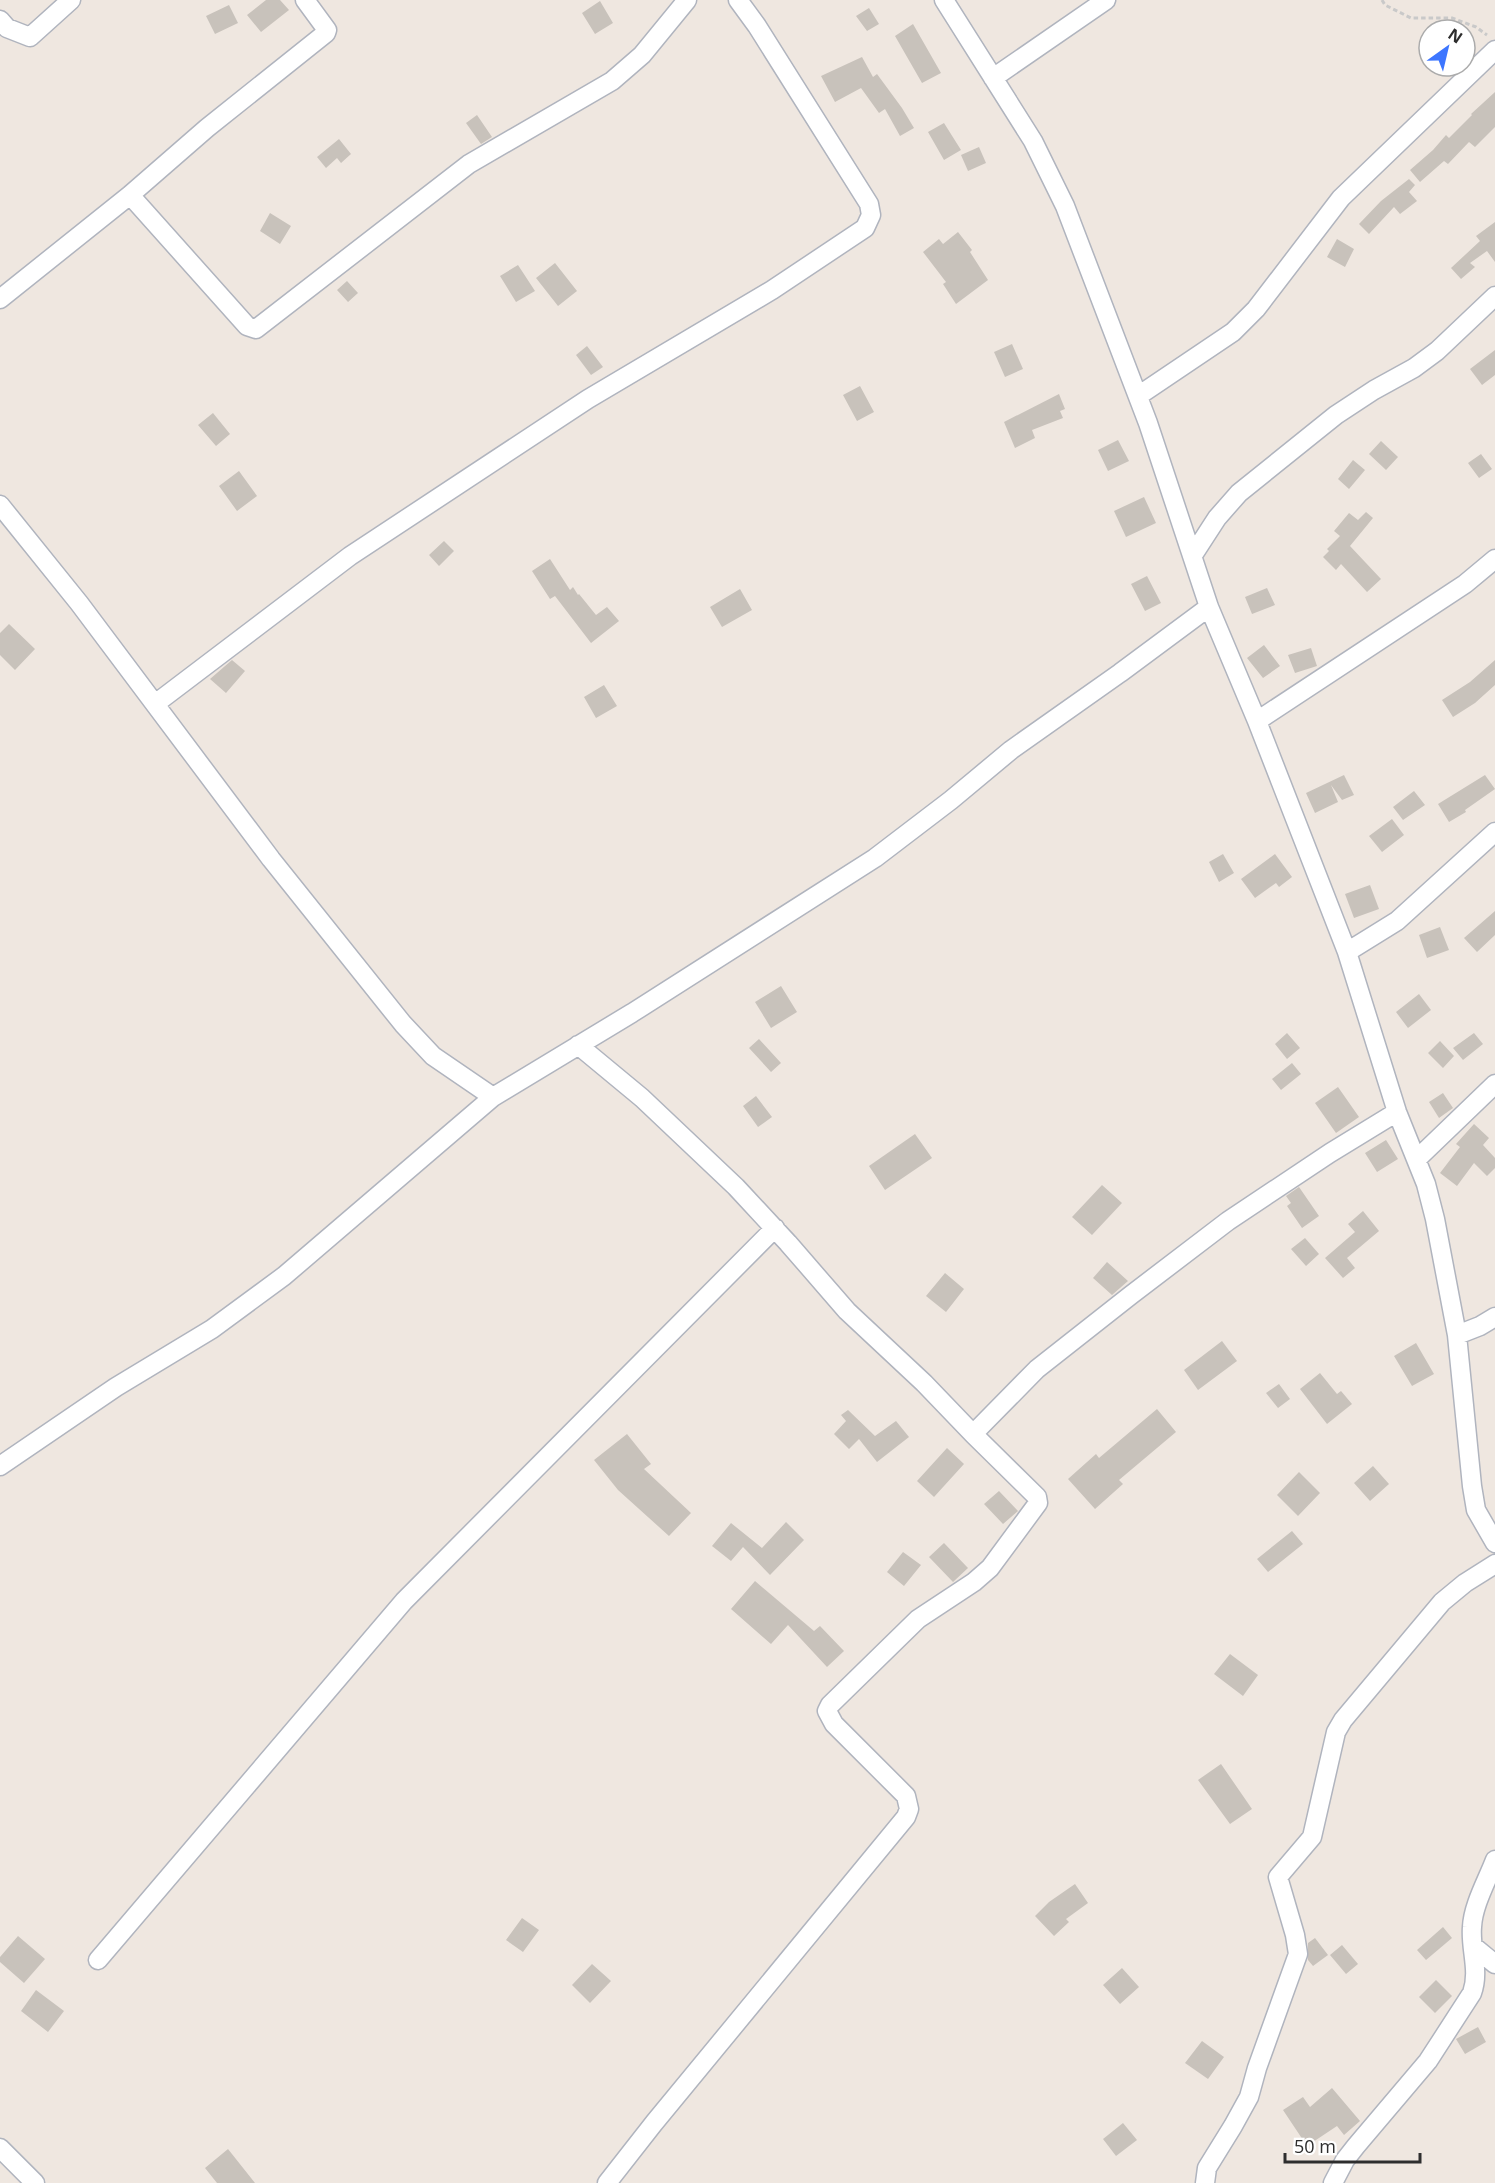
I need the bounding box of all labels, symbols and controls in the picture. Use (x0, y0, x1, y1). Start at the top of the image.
north arrow (1417, 18, 1477, 78)
text: N (1444, 23, 1467, 48)
scale bar (1285, 2126, 1420, 2164)
text: 50 m (1294, 2134, 1336, 2158)

